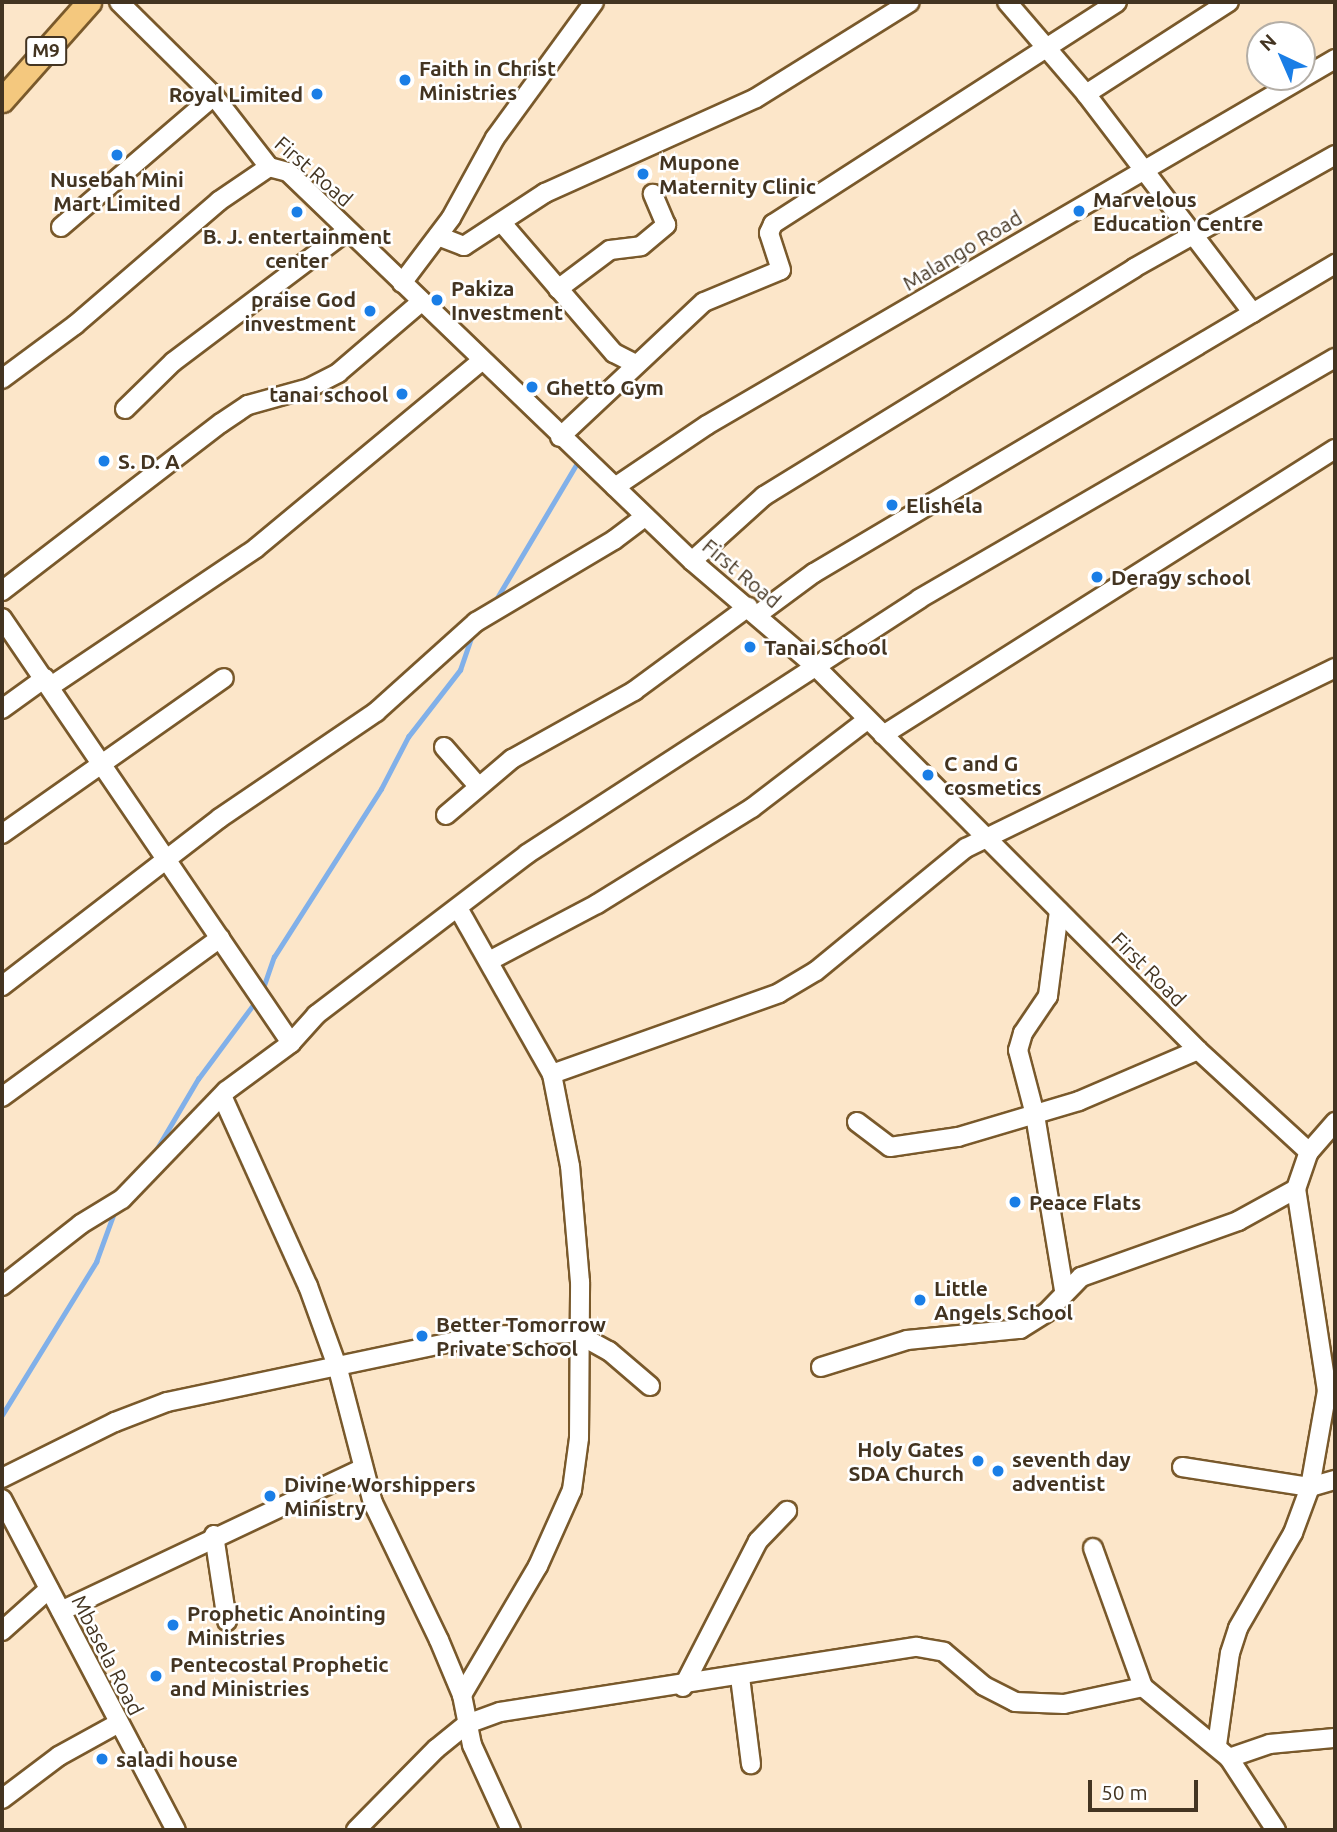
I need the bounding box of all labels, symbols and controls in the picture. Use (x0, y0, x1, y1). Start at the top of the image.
north arrow (1246, 21, 1316, 91)
text: N (1255, 29, 1281, 55)
road number: M9 (25, 36, 67, 66)
place label: Faith in Christ Ministries (419, 55, 556, 105)
marker: Faith in Christ Ministries (397, 72, 413, 88)
place label: Royal Limited (169, 81, 303, 107)
marker: Royal Limited (309, 86, 325, 102)
street label: First Road (270, 130, 358, 212)
marker: Nusebah Mini Mart Limited (109, 147, 125, 163)
place label: Mupone Maternity Clinic (659, 149, 816, 199)
marker: Mupone Maternity Clinic (633, 164, 653, 184)
place label: Nusebah Mini Mart Limited (50, 166, 184, 216)
place label: Marvelous Education Centre (1093, 186, 1263, 236)
marker: Marvelous Education Centre (1071, 203, 1087, 219)
marker: B. J. entertainment center (289, 204, 305, 220)
street label: Malango Road (898, 204, 1026, 296)
place label: B. J. entertainment center (203, 223, 391, 273)
place label: Pakiza Investment (451, 275, 563, 325)
place label: praise God investment (245, 286, 356, 336)
marker: Pakiza Investment (429, 292, 445, 308)
marker: praise God investment (362, 303, 378, 319)
place label: Ghetto Gym (546, 374, 664, 400)
marker: Ghetto Gym (524, 379, 540, 395)
place label: tanai school (269, 381, 388, 407)
marker: tanai school (394, 386, 410, 402)
place label: S. D. A (118, 448, 180, 474)
marker: S. D. A (96, 453, 112, 469)
place label: Elishela (906, 492, 983, 518)
marker: Elishela (884, 497, 900, 513)
street label: First Road (698, 533, 786, 613)
place label: Deragy school (1111, 564, 1251, 590)
marker: Deragy school (1089, 569, 1105, 585)
place label: Tanai School (764, 634, 887, 660)
marker: Tanai School (742, 639, 758, 655)
place label: C and G cosmetics (944, 750, 1042, 800)
marker: C and G cosmetics (918, 765, 938, 785)
street label: First Road (1107, 927, 1191, 1011)
place label: Peace Flats (1029, 1189, 1141, 1215)
marker: Peace Flats (1007, 1194, 1023, 1210)
place label: Little Angels School (934, 1275, 1073, 1325)
marker: Little Angels School (912, 1292, 928, 1308)
place label: Better Tomorrow Private School (436, 1311, 606, 1361)
marker: Better Tomorrow Private School (414, 1328, 430, 1344)
place label: Holy Gates SDA Church (848, 1436, 964, 1486)
place label: seventh day adventist (1012, 1446, 1131, 1496)
marker: Holy Gates SDA Church (970, 1453, 986, 1469)
marker: seventh day adventist (990, 1463, 1006, 1479)
place label: Divine Worshippers Ministry (284, 1471, 476, 1521)
marker: Divine Worshippers Ministry (262, 1488, 278, 1504)
street label: Mbasela Road (67, 1591, 149, 1719)
place label: Prophetic Anointing Ministries (187, 1600, 386, 1650)
marker: Prophetic Anointing Ministries (165, 1617, 181, 1633)
place label: Pentecostal Prophetic and Ministries (170, 1651, 389, 1701)
marker: Pentecostal Prophetic and Ministries (148, 1668, 164, 1684)
place label: saladi house (116, 1746, 238, 1772)
marker: saladi house (94, 1751, 110, 1767)
scale bar (1092, 1766, 1202, 1810)
text: 50 m (1101, 1780, 1148, 1804)

